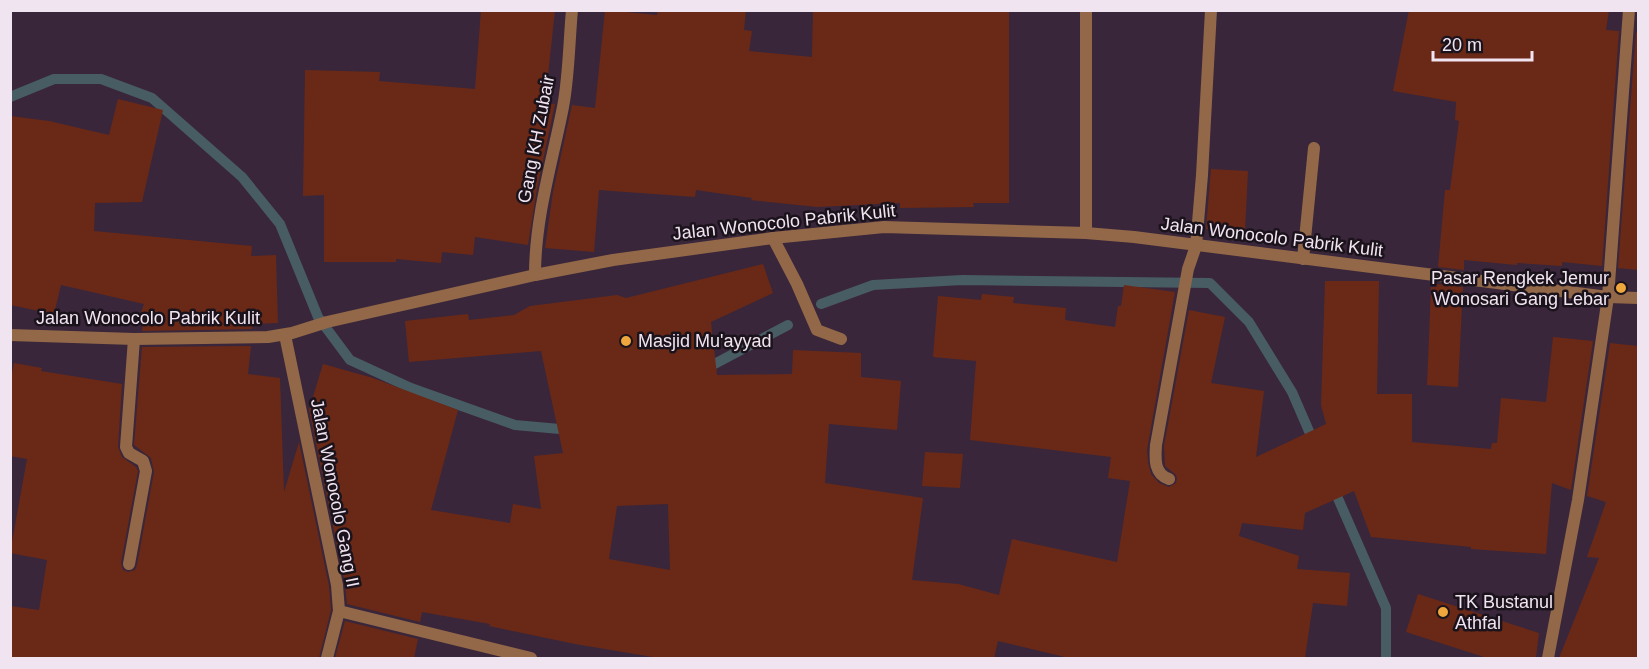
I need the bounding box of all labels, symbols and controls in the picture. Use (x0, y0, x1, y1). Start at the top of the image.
scale bar (1433, 24, 1532, 62)
text: 20 m (1442, 35, 1482, 55)
street label: Gang KH Zubair (514, 73, 558, 205)
street label: Jalan Wonocolo Pabrik Kulit (672, 200, 896, 244)
street label: Jalan Wonocolo Pabrik Kulit (1160, 213, 1384, 261)
place label: Pasar Rengkek Jemur Wonosari Gang Lebar (1431, 268, 1609, 309)
marker: Pasar Rengkek Jemur Wonosari Gang Lebar (1614, 281, 1628, 295)
street label: Jalan Wonocolo Pabrik Kulit (36, 308, 260, 328)
place label: Masjid Mu'ayyad (638, 331, 772, 351)
marker: Masjid Mu'ayyad (619, 334, 633, 348)
street label: Jalan Wonocolo Gang II (307, 397, 363, 589)
place label: TK Bustanul Athfal (1455, 592, 1553, 633)
marker: TK Bustanul Athfal (1436, 605, 1450, 619)

